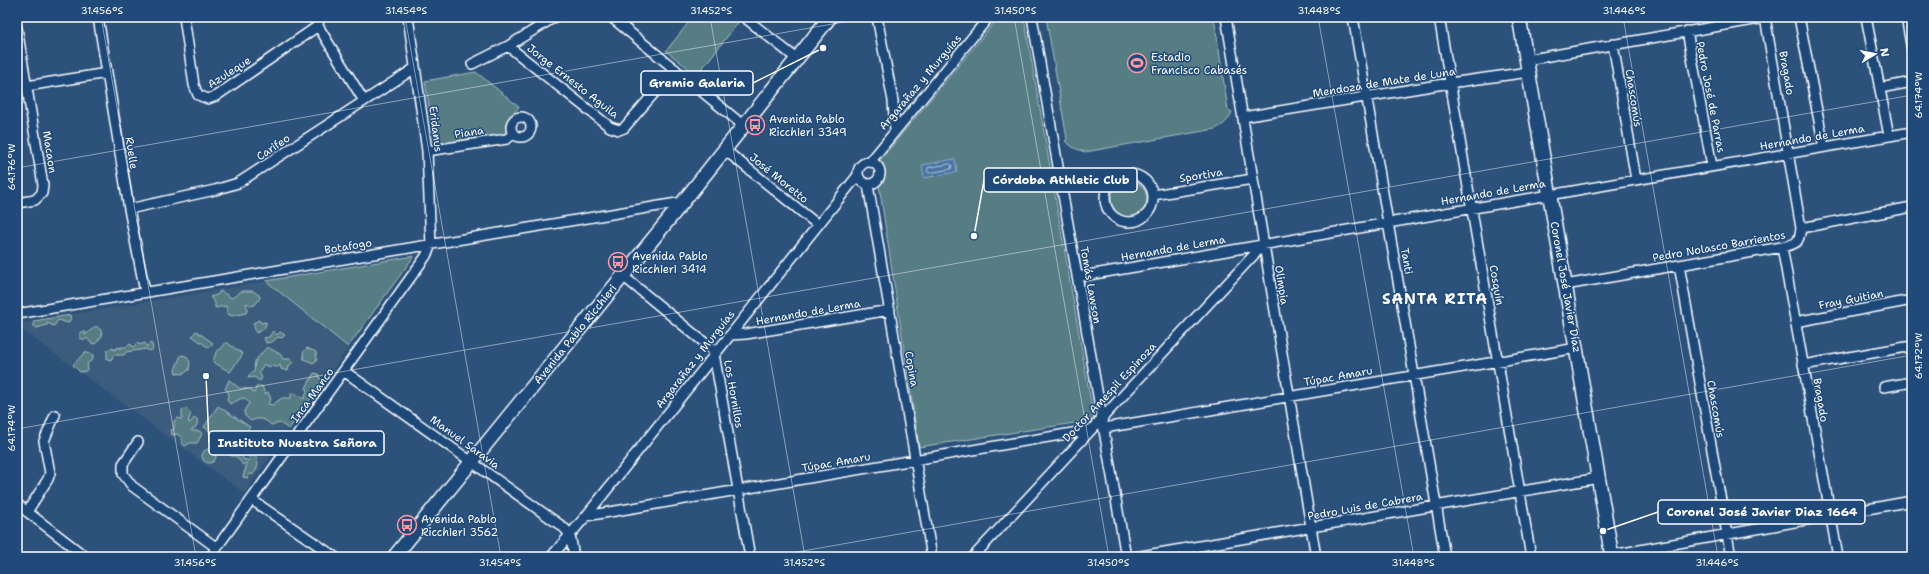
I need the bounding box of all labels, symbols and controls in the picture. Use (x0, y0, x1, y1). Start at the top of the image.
text: 31.456°S (81, 4, 124, 17)
text: 31.454°S (385, 4, 428, 17)
text: 31.452°S (690, 4, 732, 17)
text: 31.450°S (994, 4, 1037, 17)
text: 31.448°S (1297, 4, 1341, 17)
text: 31.446°S (1602, 4, 1646, 17)
street label: Argarañaz y Murguías (876, 31, 965, 133)
north arrow (1855, 34, 1895, 74)
street label: Pedro José de Parras (1692, 40, 1729, 154)
street label: Jorge Ernesto Aguila (524, 41, 622, 122)
text: N (1876, 47, 1893, 58)
place label: Estadio Francisco Cabasés (1151, 50, 1247, 78)
street label: Bragado (1775, 50, 1798, 97)
sports icon: Estadio Francisco Cabasés (1126, 52, 1148, 74)
street label: Azuleque (205, 53, 254, 92)
street label: Mendoza de Mate de Luna (1312, 64, 1457, 101)
street label: Chascomús (1622, 68, 1645, 128)
callout: Gremio Galeria (641, 71, 753, 95)
text: 64.174°W (1912, 71, 1925, 118)
text: Gremio Galeria (649, 75, 746, 91)
street label: Eridanus (425, 105, 446, 153)
place label: Avenida Pablo Ricchieri 3349 (769, 112, 847, 140)
bus stop icon: Avenida Pablo Ricchieri 3349 (744, 114, 766, 136)
street label: Hernando de Lerma (1759, 121, 1866, 154)
street label: Piana (453, 123, 485, 142)
street label: Macaon (39, 130, 60, 175)
street label: Carifeo (254, 131, 293, 164)
street label: Ruelle (122, 136, 141, 170)
text: 64.176°W (5, 143, 18, 190)
street label: José Moretto (746, 150, 812, 207)
street label: Sportiva (1178, 165, 1224, 186)
callout: Córdoba Athletic Club (984, 168, 1137, 192)
text: Córdoba Athletic Club (993, 172, 1129, 188)
street label: Hernando de Lerma (1440, 176, 1547, 209)
street label: Coronel José Javier Díaz (1547, 220, 1584, 354)
street label: Pedro Nolasco Barrientos (1651, 227, 1787, 266)
street label: Hernando de Lerma (1120, 232, 1227, 265)
street label: Botafogo (323, 235, 373, 258)
street label: Tomás Lawson (1076, 245, 1105, 325)
street label: Tanti (1397, 247, 1416, 275)
place label: Avenida Pablo Ricchieri 3414 (632, 249, 708, 277)
bus stop icon: Avenida Pablo Ricchieri 3414 (607, 251, 629, 273)
street label: Olimpia (1271, 264, 1292, 306)
street label: Cosquín (1486, 264, 1507, 307)
street label: Avenida Pablo Ricchieri (530, 281, 620, 387)
street label: Fray Guitian (1817, 286, 1885, 313)
district label: SANTA RITA (1382, 289, 1488, 309)
street label: Hernando de Lerma (755, 296, 862, 329)
street label: Argarañaz y Murguías (652, 307, 738, 412)
text: 64.172°W (1912, 332, 1925, 379)
street label: Doctor Amespil Espinoza (1059, 339, 1160, 445)
street label: Copina (901, 350, 922, 388)
street label: Los Hornillos (720, 359, 747, 429)
street label: Túpac Amaru (1302, 363, 1374, 390)
street label: Inca Manco (287, 365, 338, 426)
street label: Bragado (1809, 377, 1832, 424)
street label: Chascomús (1703, 379, 1728, 439)
text: 64.174°W (5, 404, 18, 451)
street label: Manuel Saravia (427, 412, 503, 473)
callout: Instituto Nuestra Señora (209, 431, 384, 455)
text: Instituto Nuestra Señora (217, 435, 377, 451)
street label: Túpac Amaru (800, 449, 872, 476)
street label: Pedro Luis de Cabrera (1306, 489, 1424, 524)
callout: Coronel José Javier Diaz 1664 (1658, 500, 1865, 524)
text: Coronel José Javier Diaz 1664 (1667, 504, 1858, 520)
place label: Avenida Pablo Ricchieri 3562 (421, 512, 498, 540)
bus stop icon: Avenida Pablo Ricchieri 3562 (396, 514, 418, 536)
text: 31.456°S (174, 556, 217, 569)
text: 31.454°S (479, 556, 522, 569)
text: 31.452°S (783, 556, 825, 569)
text: 31.450°S (1087, 556, 1130, 569)
text: 31.448°S (1391, 556, 1435, 569)
text: 31.446°S (1695, 556, 1739, 569)

